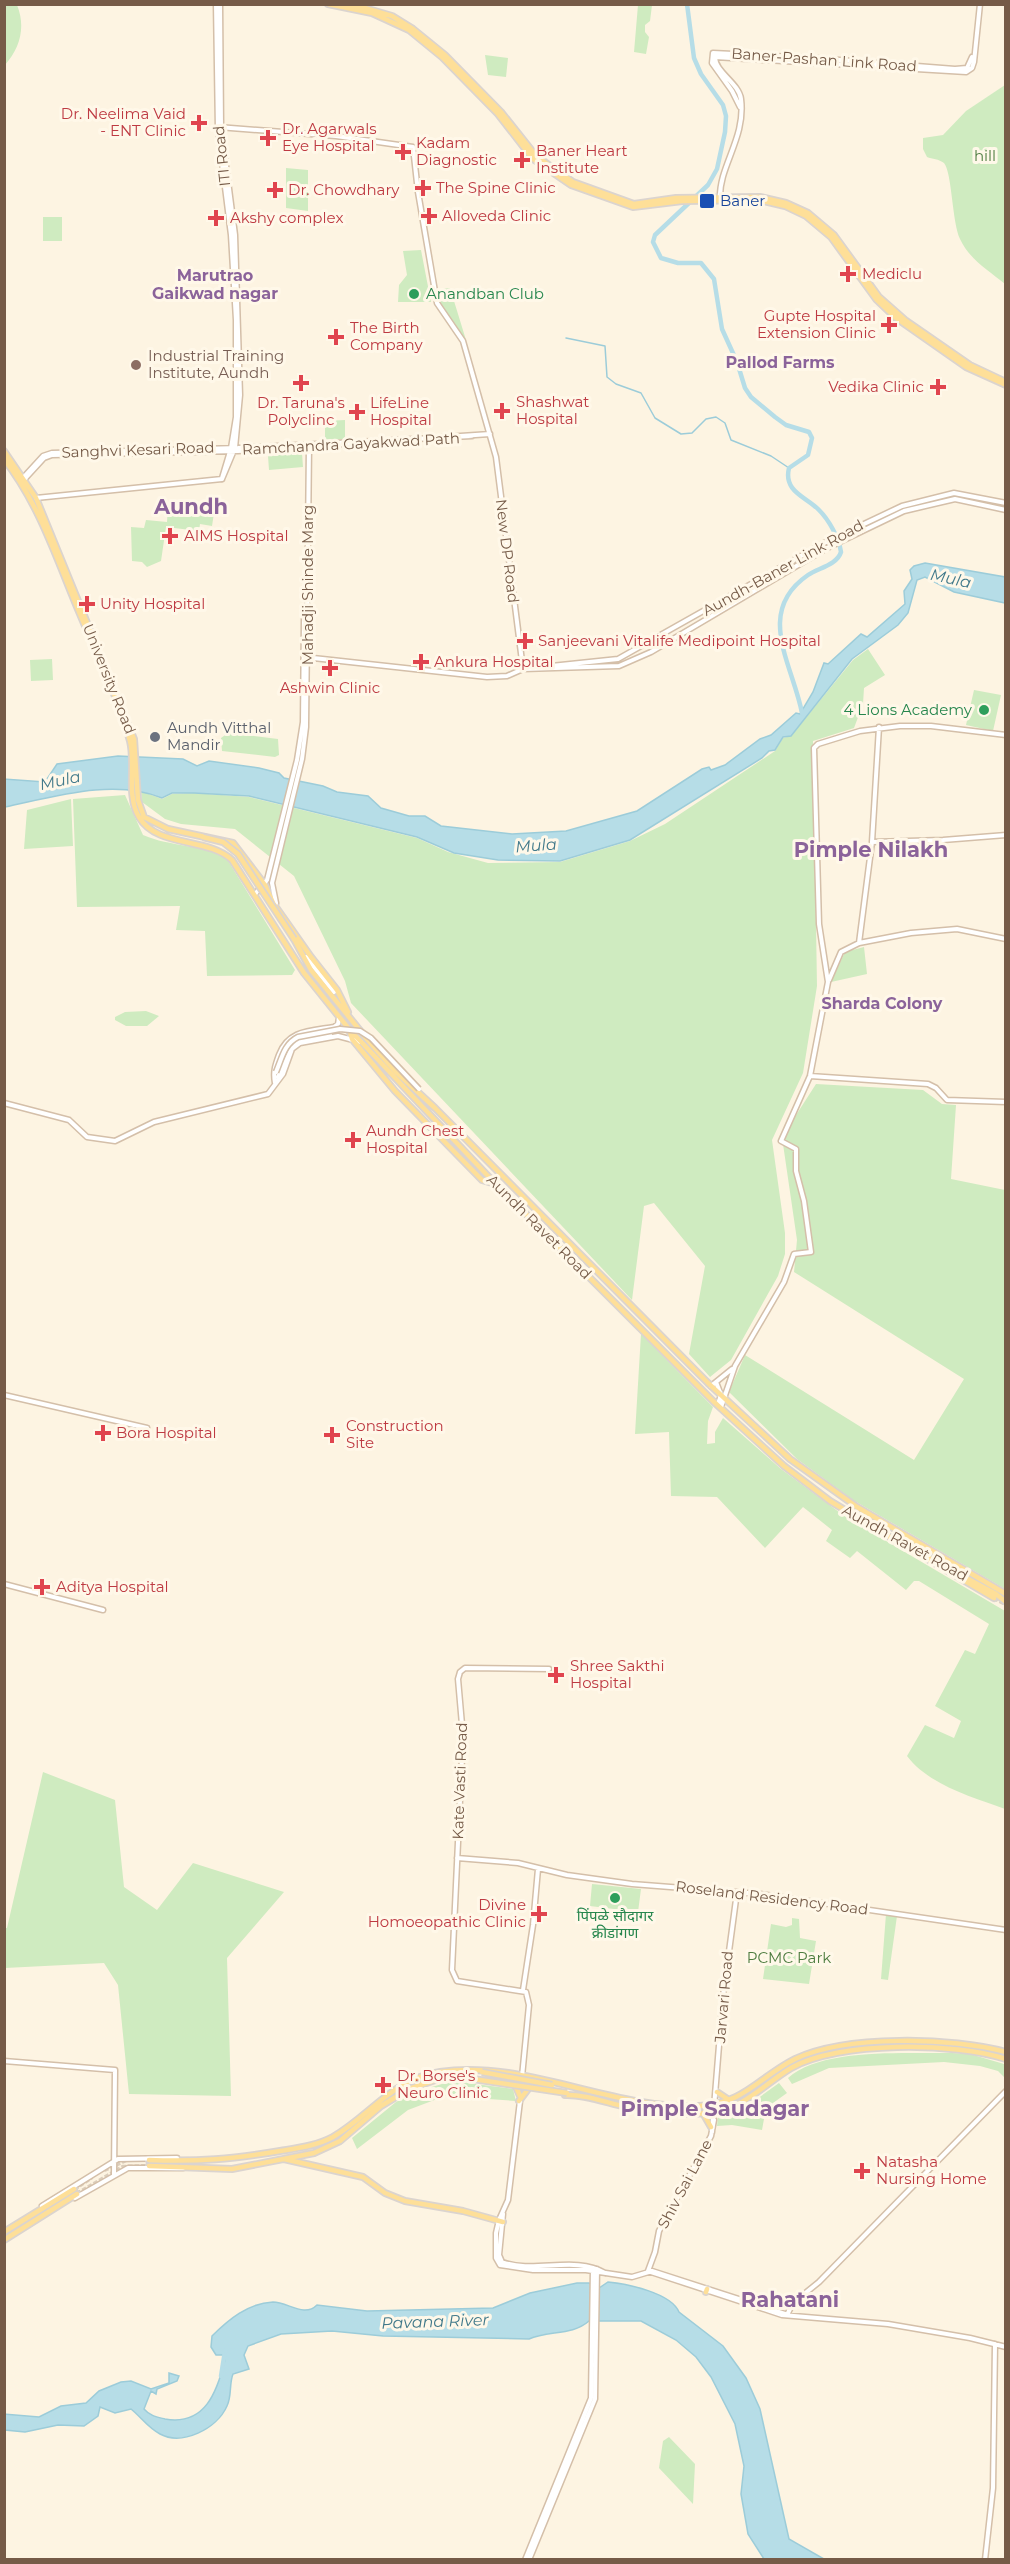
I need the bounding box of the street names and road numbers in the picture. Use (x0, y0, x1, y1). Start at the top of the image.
street label: Baner-Pashan Link Road (731, 44, 917, 75)
street label: ITI Road (209, 125, 234, 187)
street label: Ramchandra Gayakwad Path (242, 428, 460, 459)
street label: Sanghvi Kesari Road (61, 437, 215, 462)
street label: New DP Road (492, 498, 523, 604)
street label: Mahadji Shinde Marg (298, 505, 317, 665)
street label: Aundh-Baner Link Road (699, 515, 867, 620)
street label: University Road (79, 621, 140, 737)
street label: Aundh Ravet Road (483, 1170, 596, 1283)
street label: Aundh Ravet Road (839, 1500, 971, 1585)
street label: Kate Vasti Road (448, 1722, 471, 1840)
street label: Roseland Residency Road (675, 1876, 870, 1919)
street label: Jarvari Road (710, 1950, 737, 2045)
street label: Shiv Sai Lane (653, 2136, 716, 2232)

